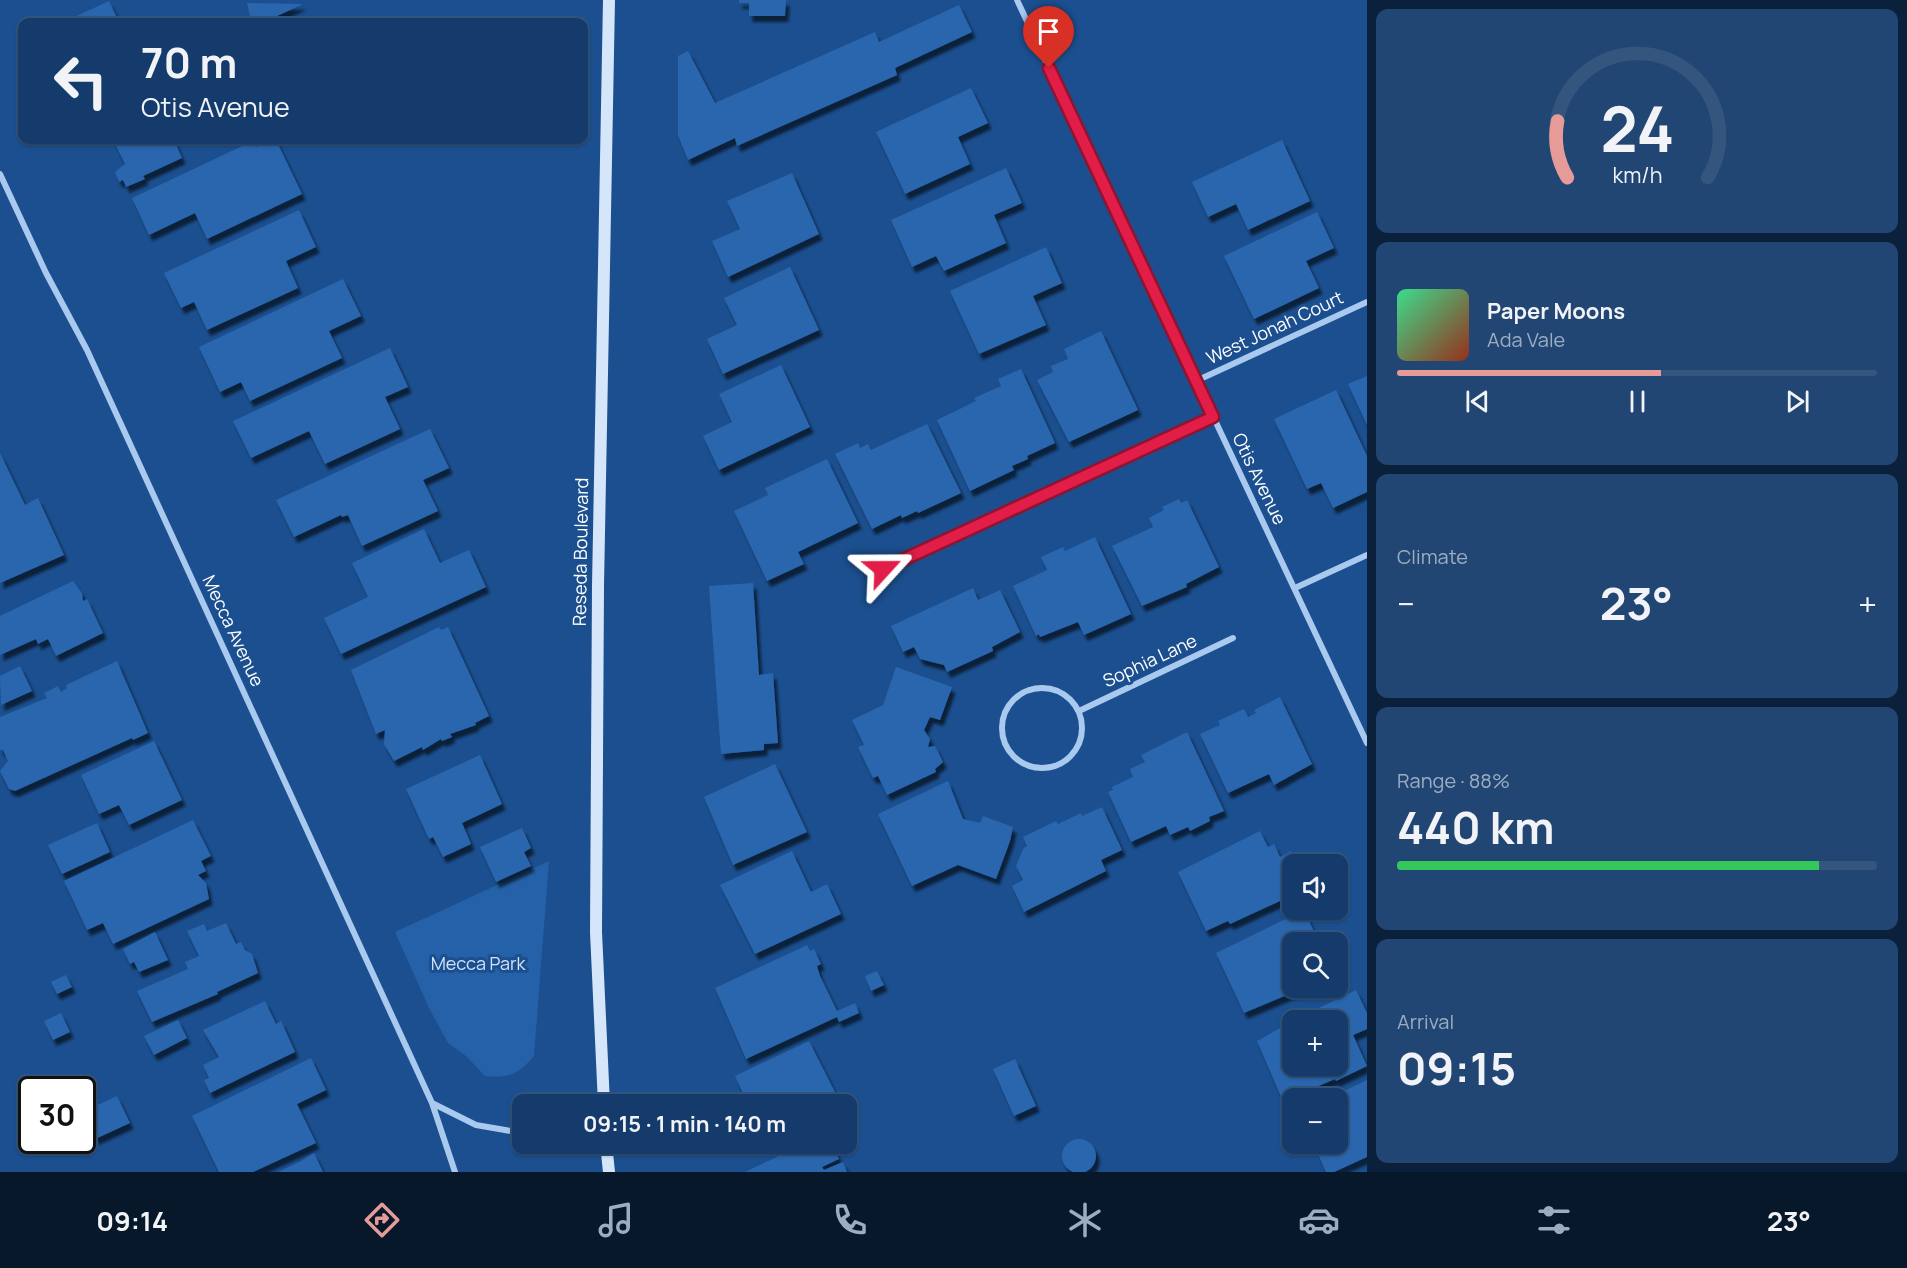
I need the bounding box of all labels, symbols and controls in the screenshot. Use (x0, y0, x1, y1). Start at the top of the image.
pin (1023, 6, 1074, 68)
icon: arrive (1032, 15, 1065, 48)
text: 70 m (141, 33, 237, 91)
icon: left (42, 42, 120, 120)
text: 24 (1600, 85, 1674, 171)
text: Otis Avenue (141, 88, 290, 125)
text: km/h (1612, 160, 1662, 189)
street label: West Jonah Court (1202, 285, 1347, 369)
text: Paper Moons (1487, 296, 1625, 326)
text: Ada Vale (1487, 326, 1565, 353)
icon: previous (1461, 385, 1494, 418)
icon: pause (1621, 385, 1654, 418)
icon: next (1781, 385, 1814, 418)
street label: Otis Avenue (1227, 429, 1292, 528)
street label: Reseda Boulevard (567, 478, 593, 626)
position arrow (851, 537, 915, 601)
text: Climate (1397, 543, 1468, 570)
street label: Mecca Avenue (198, 571, 270, 690)
text: 23° (1600, 572, 1673, 634)
text: − (1397, 581, 1415, 626)
text: + (1858, 581, 1877, 626)
street label: Sophia Lane (1099, 628, 1201, 692)
text: Range · 88% (1397, 767, 1510, 794)
text: 440 km (1397, 796, 1554, 858)
map controls (1282, 854, 1348, 1154)
button: sound (1282, 854, 1348, 920)
button: search (1282, 932, 1348, 998)
park label: Mecca Park (431, 951, 526, 975)
text: Arrival (1397, 1008, 1454, 1035)
button: + (1282, 1010, 1348, 1076)
text: 09:15 (1397, 1037, 1516, 1099)
speed limit sign: 30 (18, 1076, 96, 1154)
button: − (1282, 1088, 1348, 1154)
text: 09:15 · 1 min · 140 m (583, 1109, 786, 1139)
icon: directions (361, 1199, 403, 1241)
icon: music (595, 1199, 637, 1241)
icon: phone (829, 1199, 871, 1241)
icon: climate (1064, 1199, 1106, 1241)
icon: car (1298, 1199, 1340, 1241)
icon: filters (1533, 1199, 1575, 1241)
text: 09:14 (96, 1202, 168, 1239)
text: 23° (1767, 1202, 1811, 1239)

